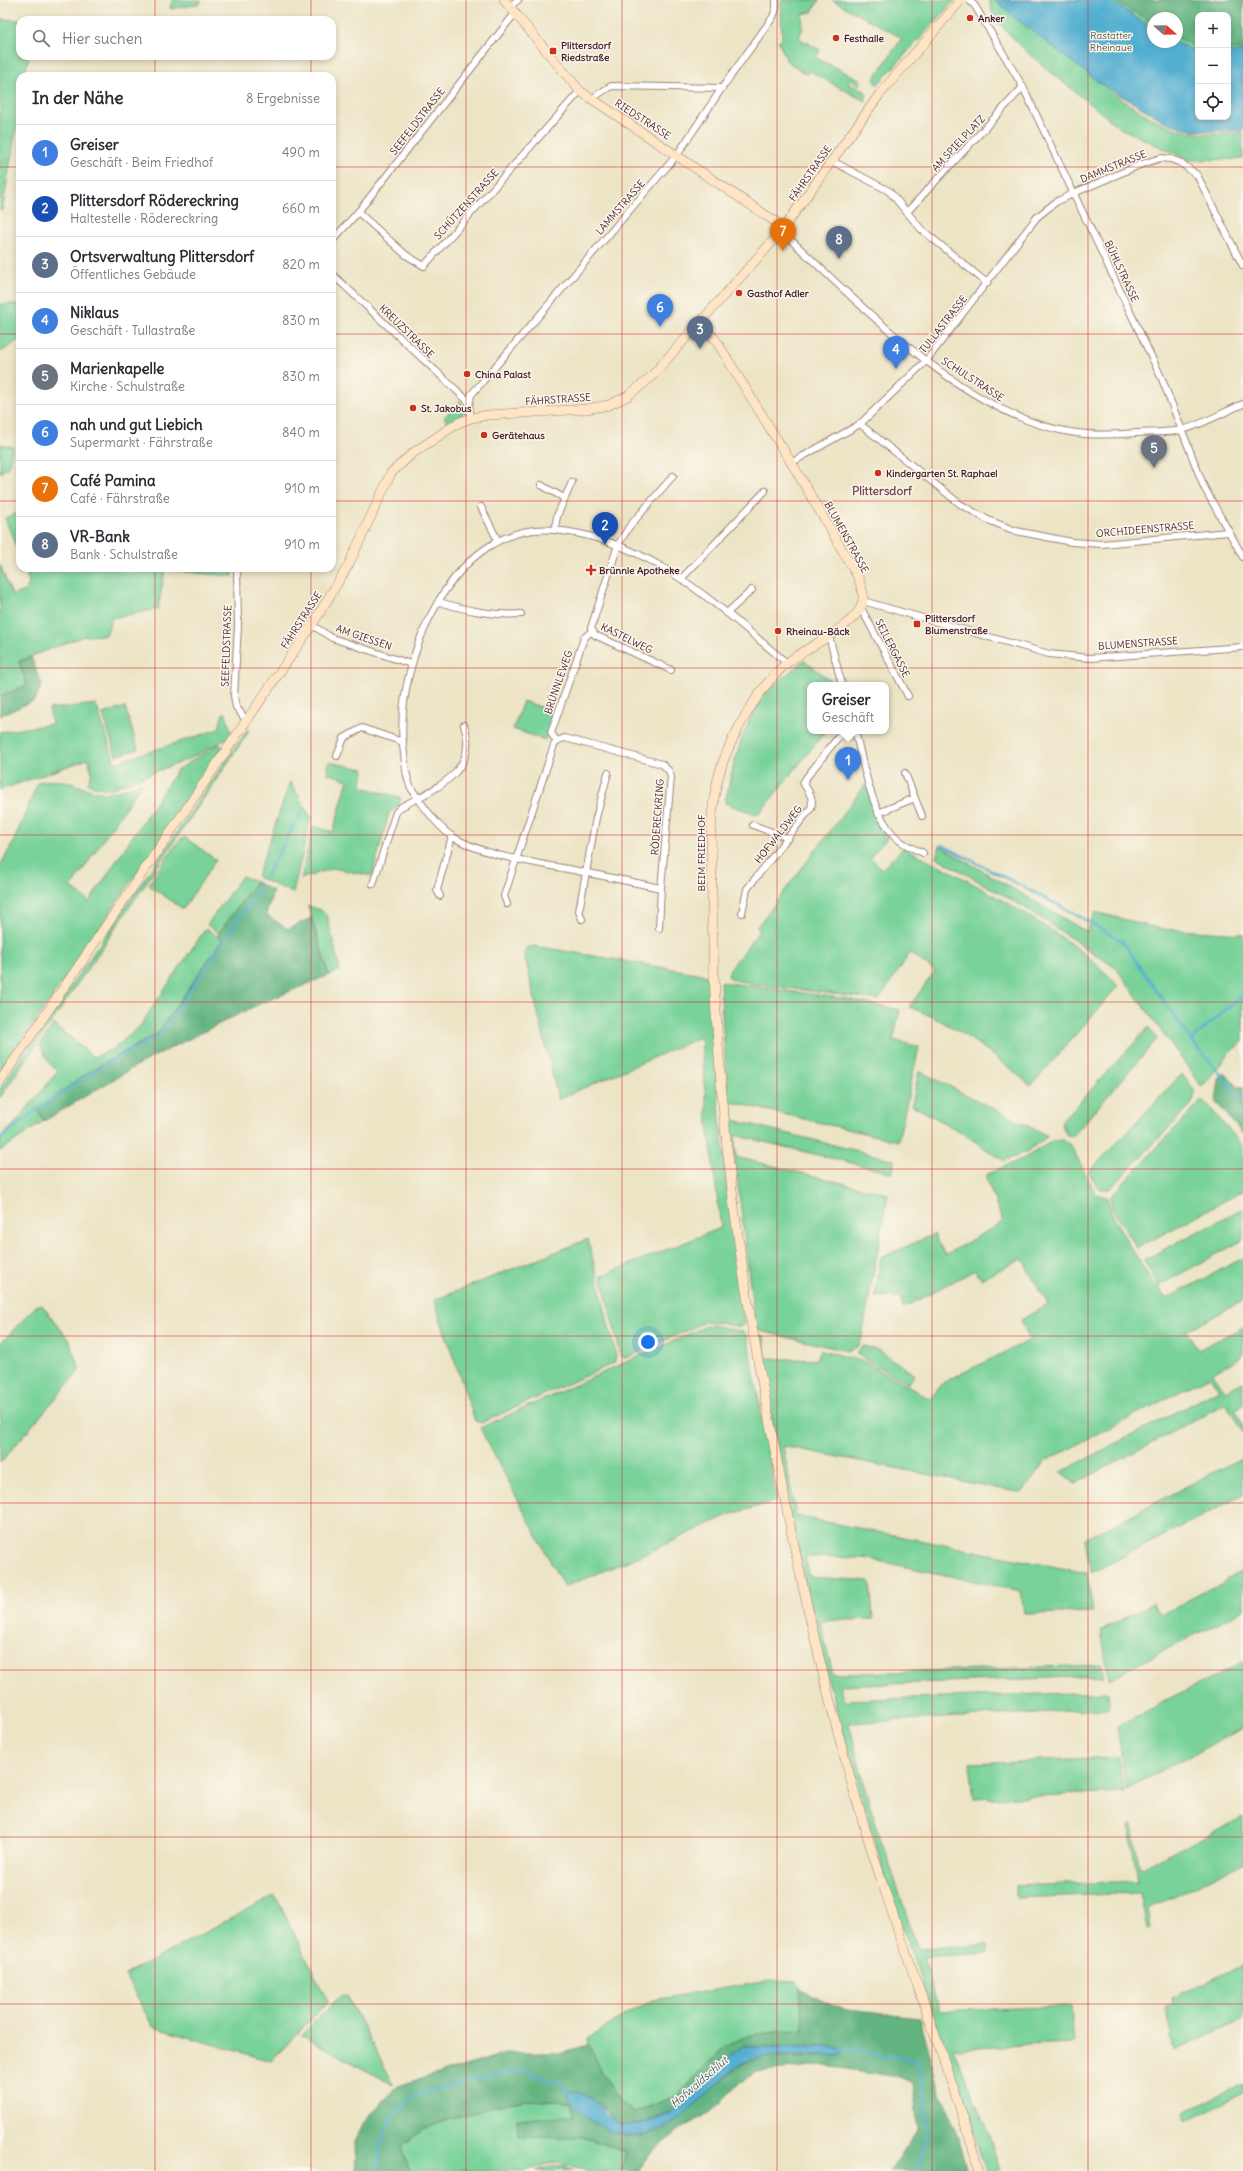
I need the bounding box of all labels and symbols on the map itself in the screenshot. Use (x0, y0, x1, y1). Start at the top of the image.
place label: Anker (978, 12, 1006, 25)
north arrow (1147, 12, 1183, 48)
marker: Anker (965, 13, 975, 23)
park label: Rastatter Rheinaue (1090, 29, 1132, 54)
place label: Festhalle (844, 32, 884, 45)
marker: Festhalle (831, 33, 841, 43)
place label: Plittersdorf Riedstraße (561, 39, 612, 64)
marker: Plittersdorf Riedstraße (548, 46, 558, 56)
street label: SEEFELDSTRASSE (387, 85, 448, 158)
street label: RIEDSTRASSE (612, 96, 673, 142)
street label: AM SPIELPLATZ (929, 112, 988, 174)
street label: FÄHRSTRASSE (786, 143, 835, 204)
street label: DAMMSTRASSE (1078, 147, 1148, 186)
street label: SCHÜTZENSTRASSE (431, 166, 501, 242)
street label: LAMMSTRASSE (593, 177, 648, 238)
pin: 7 (770, 218, 796, 251)
pin: 8 (826, 226, 852, 259)
street label: BÜHLSTRASSE (1102, 238, 1142, 304)
place label: Gasthof Adler (747, 287, 810, 300)
marker: Gasthof Adler (734, 288, 744, 298)
street label: TULLASTRASSE (917, 293, 970, 356)
pin: 6 (647, 294, 673, 327)
street label: KREUZSTRASSE (376, 302, 437, 361)
pin: 3 (687, 316, 713, 349)
pin: 4 (883, 336, 909, 369)
street label: SCHULSTRASSE (939, 354, 1007, 405)
place label: China Palast (475, 368, 531, 381)
marker: China Palast (462, 369, 472, 379)
street label: FÄHRSTRASSE (525, 391, 591, 408)
place label: St. Jakobus (421, 402, 472, 415)
marker: St. Jakobus (408, 403, 418, 413)
place label: Gerätehaus (492, 429, 545, 442)
marker: Gerätehaus (479, 430, 489, 440)
pin: 5 (1141, 435, 1167, 468)
place label: Kindergarten St. Raphael (886, 467, 998, 480)
marker: Kindergarten St. Raphael (873, 468, 883, 478)
district label: Plittersdorf (852, 483, 913, 498)
street label: BLUMENSTRASSE (821, 499, 872, 575)
pin: 2 (592, 512, 618, 545)
street label: ORCHIDEENSTRASSE (1095, 519, 1195, 540)
place label: Brünnle Apotheke (599, 564, 680, 577)
marker: Brünnle Apotheke (586, 565, 596, 575)
street label: FÄHRSTRASSE (278, 589, 325, 651)
street label: SEEFELDSTRASSE (219, 605, 234, 687)
place label: Plittersdorf Blumenstraße (925, 612, 989, 637)
street label: SEILERGASSE (872, 617, 913, 680)
marker: Plittersdorf Blumenstraße (912, 619, 922, 629)
street label: KASTELWEG (599, 620, 655, 657)
street label: AM GIESSEN (334, 622, 393, 653)
place label: Rheinau-Bäck (786, 625, 850, 638)
marker: Rheinau-Bäck (773, 626, 783, 636)
street label: BLUMENSTRASSE (1098, 634, 1179, 653)
street label: BRÜNNLEWEG (541, 648, 576, 716)
pin: 1 (835, 747, 861, 780)
street label: RÖDERECKRING (648, 778, 667, 856)
street label: HOFWALDWEG (752, 803, 805, 866)
street label: BEIM FRIEDHOF (695, 814, 708, 892)
your location (638, 1332, 658, 1352)
water label: Hofwaldschlut (668, 2053, 731, 2111)

